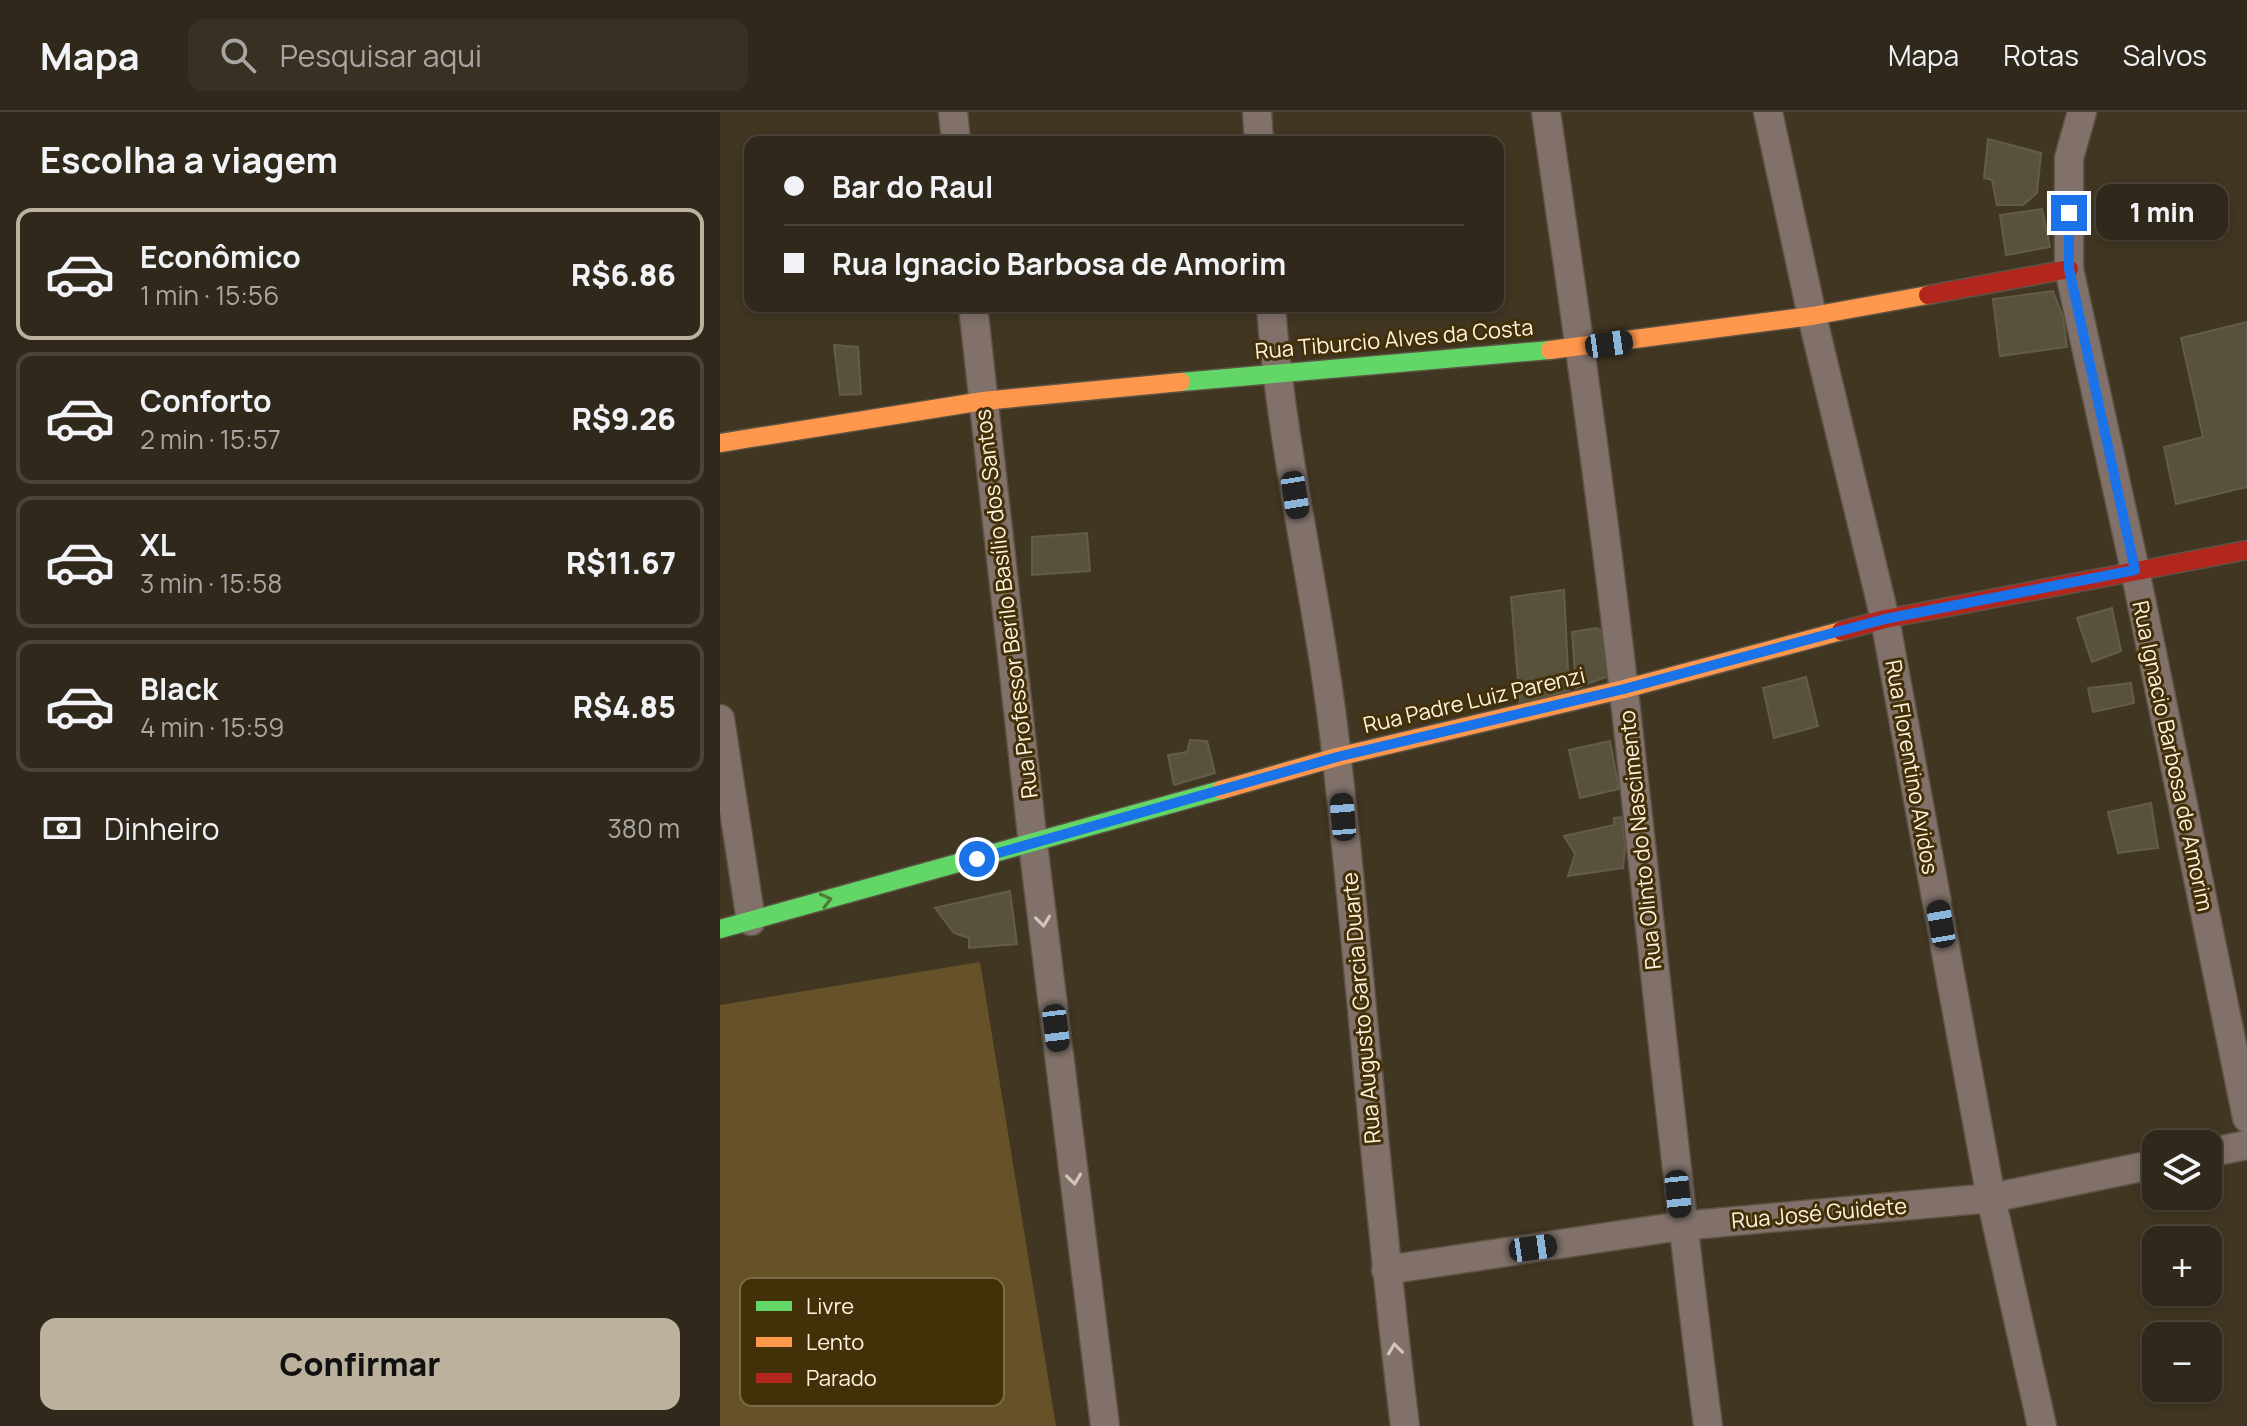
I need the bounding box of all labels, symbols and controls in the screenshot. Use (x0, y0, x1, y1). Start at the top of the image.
search box (188, 19, 748, 91)
text: Mapa (40, 29, 140, 81)
icon: search (216, 33, 260, 77)
text: Pesquisar aqui (280, 35, 482, 76)
text: Mapa (1888, 36, 1959, 74)
text: Rotas (2003, 36, 2079, 74)
text: Salvos (2123, 36, 2207, 74)
text: Escolha a viagem (40, 135, 338, 184)
text: Bar do Raul (832, 166, 994, 207)
callout: 1 min (2097, 185, 2229, 241)
text: 1 min (2129, 194, 2195, 230)
route end (2051, 195, 2087, 231)
text: Econômico (140, 236, 301, 277)
icon: car (44, 238, 116, 310)
text: Rua Ignacio Barbosa de Amorim (832, 243, 1286, 284)
text: R$6.86 (571, 254, 676, 295)
text: 1 min · 15:56 (140, 277, 279, 313)
street label: Rua Tiburcio Alves da Costa (1253, 312, 1535, 366)
car (1584, 329, 1634, 359)
text: Conforto (140, 380, 271, 421)
icon: car (44, 382, 116, 454)
text: R$9.26 (572, 398, 676, 439)
street label: Rua Professor Berilo Basílio dos Santos (967, 408, 1045, 800)
text: 2 min · 15:57 (140, 421, 281, 457)
car (1279, 469, 1311, 521)
text: XL (140, 524, 176, 565)
icon: car (44, 526, 116, 598)
text: R$11.67 (566, 542, 676, 583)
text: 3 min · 15:58 (140, 565, 282, 601)
street label: Rua Ignacio Barbosa de Amorim (2125, 598, 2221, 914)
street label: Rua Florentino Avidos (1878, 657, 1946, 877)
street label: Rua Padre Luiz Parenzi (1360, 660, 1588, 740)
text: Black (140, 668, 218, 709)
icon: car (44, 670, 116, 742)
text: R$4.85 (573, 686, 676, 727)
text: 4 min · 15:59 (140, 709, 284, 745)
street label: Rua Olinto do Nascimento (1611, 709, 1669, 971)
car (1329, 792, 1357, 842)
icon: cash (40, 806, 84, 850)
text: Dinheiro (104, 808, 220, 849)
text: 380 m (607, 810, 680, 846)
route start (959, 841, 995, 877)
street label: Rua Augusto Garcia Duarte (1334, 871, 1388, 1145)
one-way arrow (819, 893, 833, 910)
car (1925, 898, 1957, 950)
one-way arrow (1034, 914, 1051, 928)
car (1041, 1003, 1071, 1053)
map controls (2142, 1130, 2222, 1402)
button: layers (2142, 1130, 2222, 1210)
car (1664, 1169, 1692, 1219)
one-way arrow (1066, 1173, 1083, 1186)
street label: Rua José Guidete (1730, 1190, 1908, 1236)
button: + (2142, 1226, 2222, 1306)
car (1508, 1233, 1558, 1263)
legend (740, 1278, 1004, 1406)
text: Livre (806, 1291, 854, 1321)
button: Confirmar (40, 1318, 680, 1410)
button: − (2142, 1322, 2222, 1402)
text: Lento (806, 1327, 864, 1357)
one-way arrow (1387, 1342, 1404, 1355)
text: Parado (806, 1363, 877, 1393)

